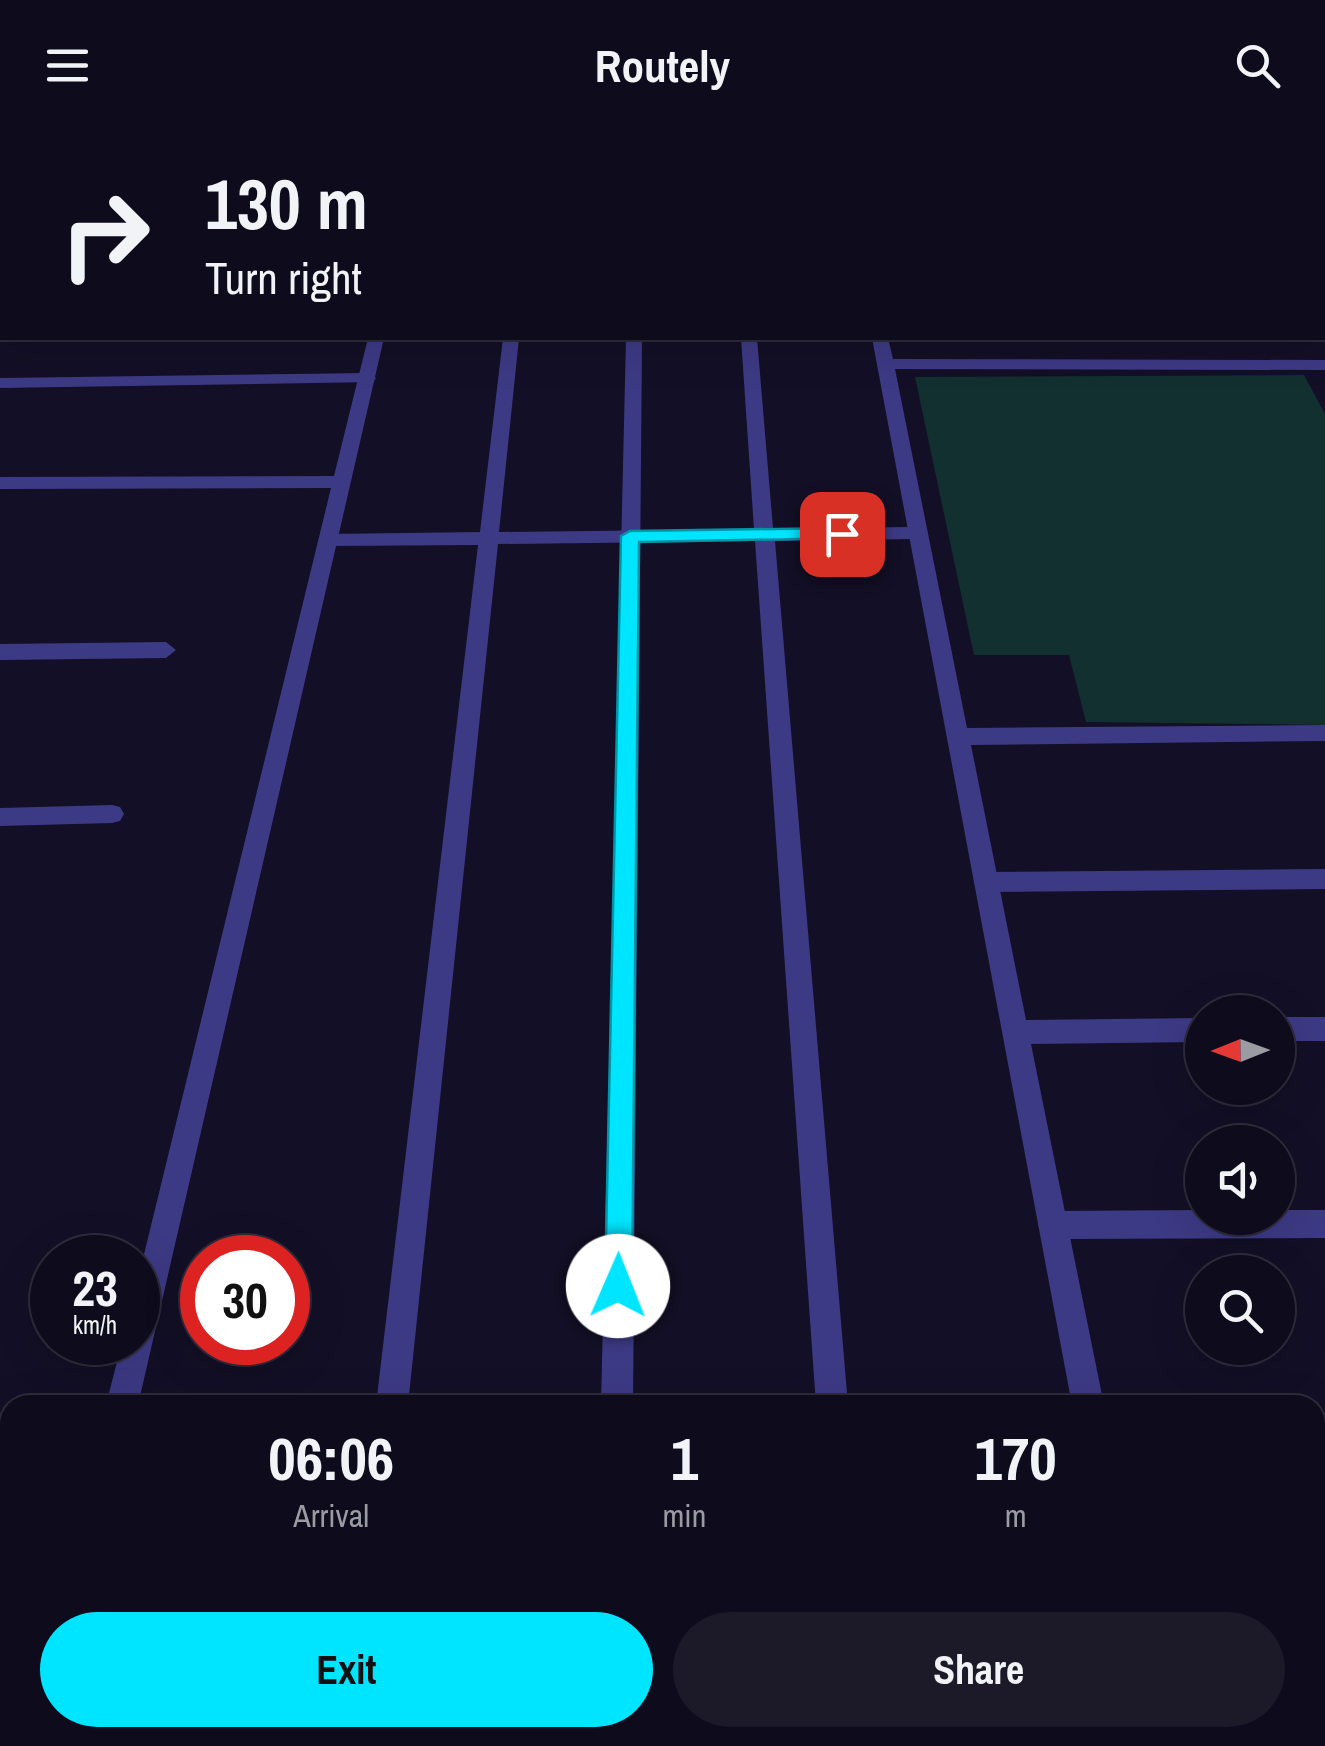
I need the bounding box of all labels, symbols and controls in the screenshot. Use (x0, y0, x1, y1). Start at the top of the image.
text: Routely (595, 35, 730, 96)
icon: menu (40, 38, 95, 93)
icon: search (1230, 38, 1285, 93)
text: 130 m (205, 157, 368, 251)
icon: right (40, 170, 170, 300)
text: Turn right (205, 247, 362, 308)
pin (800, 492, 885, 577)
icon: arrive (815, 507, 870, 562)
north arrow (1185, 995, 1295, 1105)
map controls (1185, 995, 1295, 1365)
button: sound (1185, 1125, 1295, 1235)
position arrow (566, 1234, 670, 1338)
speed limit sign: 30 (180, 1235, 310, 1365)
text: 23 (72, 1254, 118, 1322)
button: search (1185, 1255, 1295, 1365)
text: km/h (73, 1308, 117, 1342)
text: 06:06 (268, 1418, 394, 1499)
text: 1 (671, 1418, 698, 1499)
text: 170 (975, 1418, 1057, 1499)
text: Arrival (293, 1494, 369, 1537)
text: min (662, 1494, 706, 1537)
text: m (1005, 1494, 1027, 1537)
button: Exit (40, 1612, 653, 1727)
button: Share (673, 1612, 1285, 1727)

